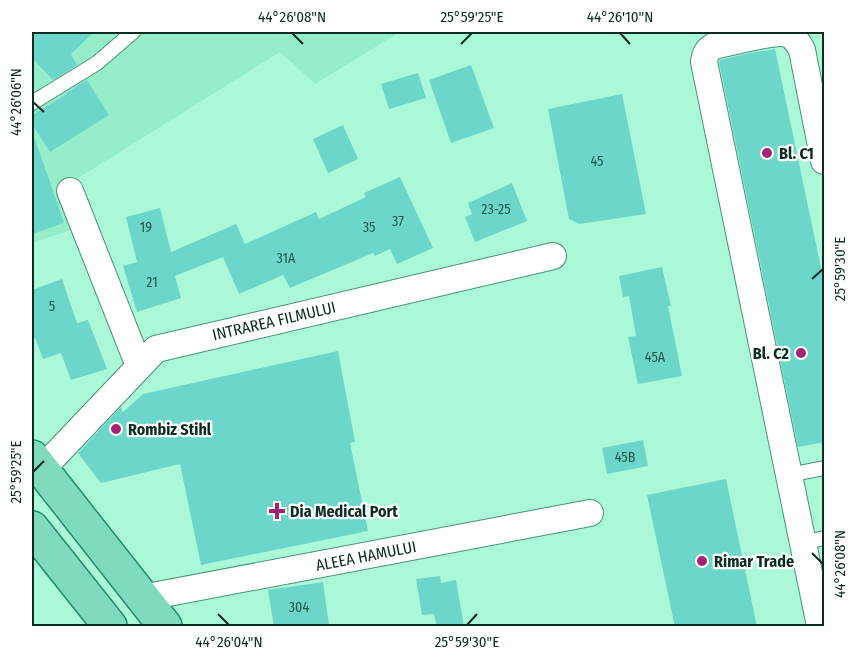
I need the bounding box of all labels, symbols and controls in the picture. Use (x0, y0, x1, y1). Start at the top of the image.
text: 44°26'08"N (258, 8, 326, 26)
text: 25°59'25"E (440, 8, 504, 26)
text: 44°26'10"N (587, 8, 653, 26)
text: 44°26'06"N (7, 68, 25, 136)
place label: Bl. C1 (779, 144, 814, 163)
marker: Bl. C1 (760, 146, 774, 160)
house number: 45 (590, 153, 604, 170)
house number: 23-25 (481, 201, 511, 218)
house number: 37 (392, 213, 404, 230)
house number: 19 (140, 219, 152, 236)
house number: 35 (363, 219, 375, 236)
text: 25°59'30"E (831, 237, 849, 301)
house number: 31A (277, 250, 296, 267)
house number: 21 (146, 274, 158, 291)
house number: 5 (49, 298, 55, 315)
street label: INTRAREA FILMULUI (210, 298, 338, 344)
place label: Bl. C2 (753, 344, 790, 363)
marker: Bl. C2 (794, 346, 808, 360)
house number: 45A (645, 349, 666, 366)
place label: Rombiz Stihl (128, 420, 212, 439)
marker: Rombiz Stihl (109, 422, 123, 436)
text: 25°59'25"E (7, 440, 25, 504)
house number: 45B (615, 449, 636, 466)
marker: Dia Medical Port (268, 502, 286, 520)
place label: Dia Medical Port (290, 502, 398, 521)
text: 44°26'08"N (831, 530, 849, 598)
street label: ALEEA HAMULUI (314, 537, 418, 575)
place label: Rimar Trade (714, 552, 794, 571)
marker: Rimar Trade (695, 554, 709, 568)
house number: 304 (289, 599, 309, 616)
text: 44°26'04"N (195, 633, 263, 651)
text: 25°59'30"E (435, 633, 499, 651)

